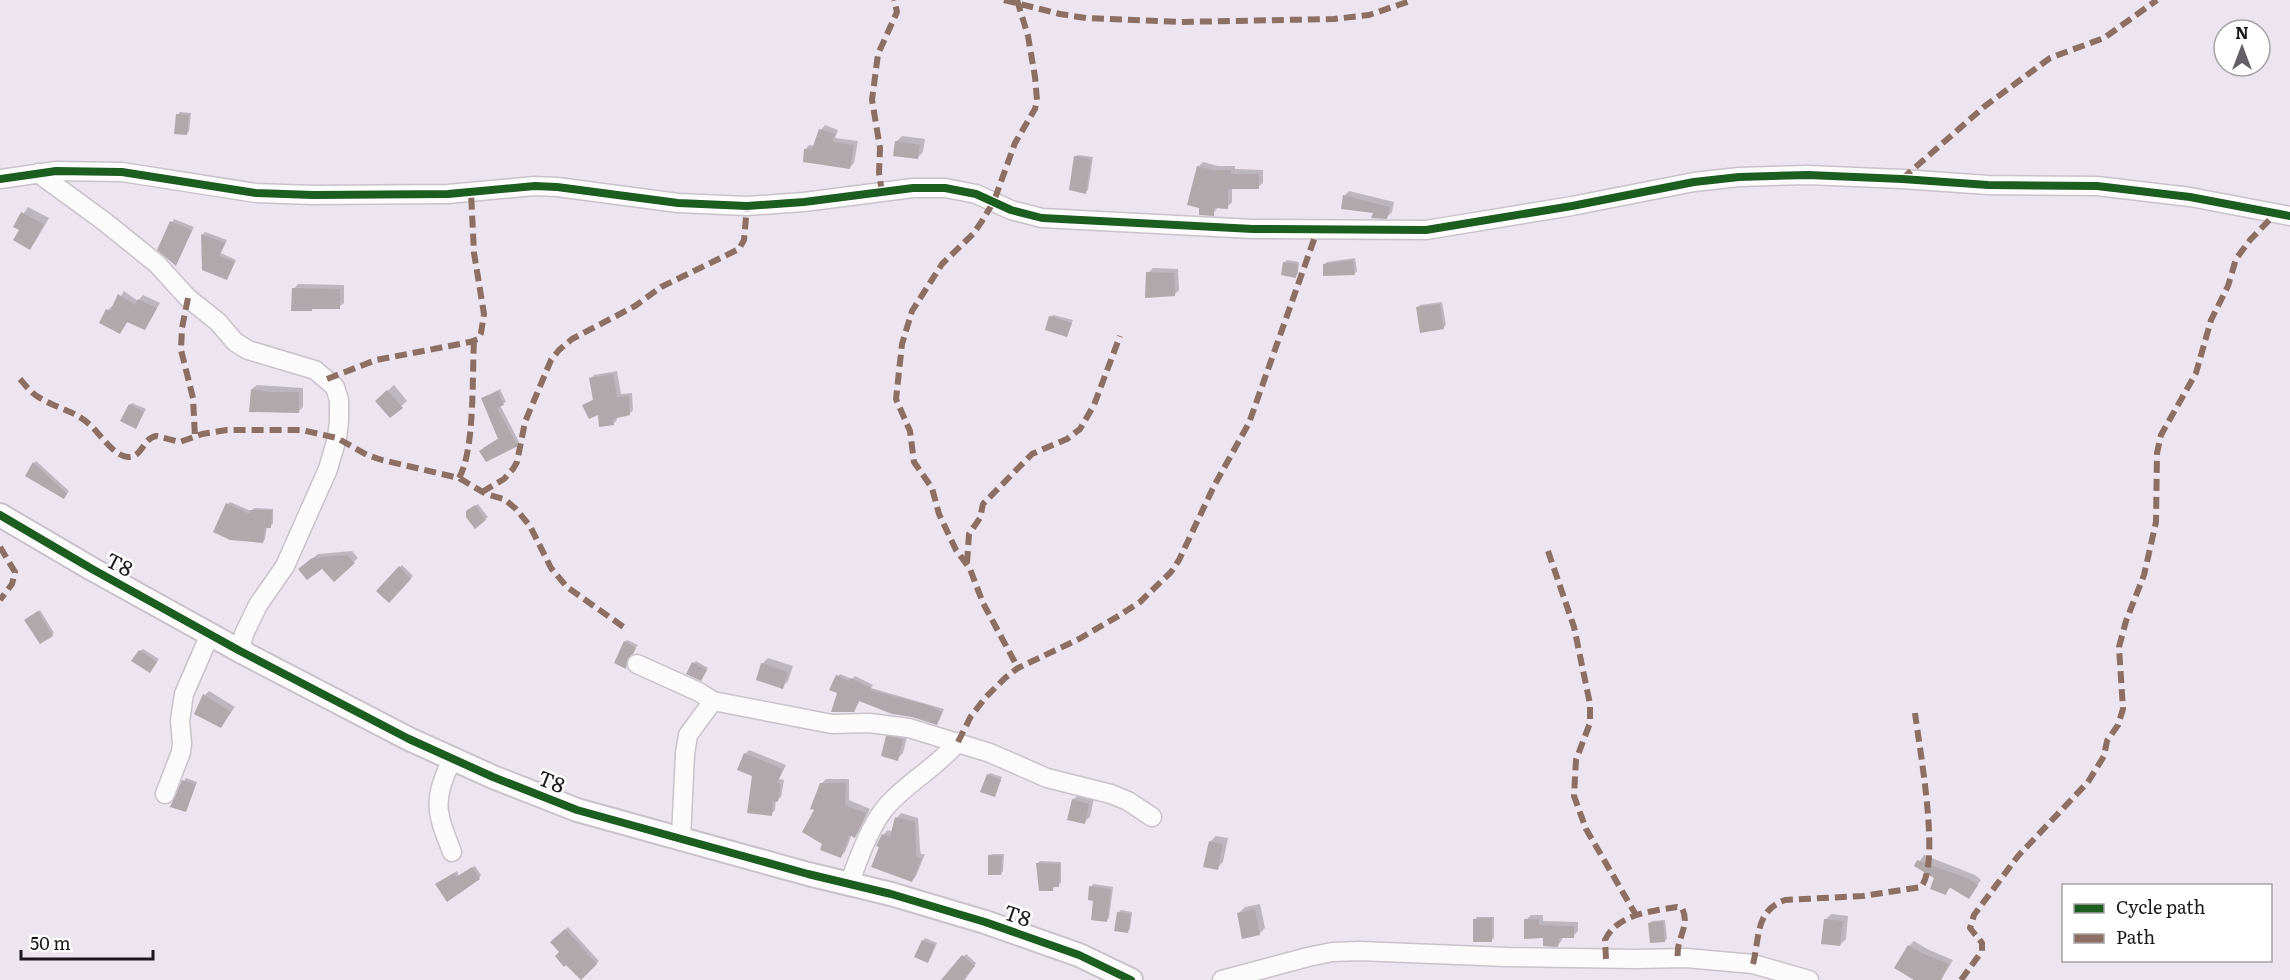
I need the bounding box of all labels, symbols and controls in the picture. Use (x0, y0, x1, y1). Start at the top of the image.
north arrow (2212, 18, 2272, 78)
text: N (2235, 20, 2249, 44)
street label: T8 (101, 543, 139, 583)
street label: T8 (534, 761, 570, 799)
legend (2062, 884, 2272, 962)
text: Cycle path (2116, 893, 2205, 920)
street label: T8 (1000, 895, 1036, 933)
scale bar (21, 923, 153, 961)
text: Path (2116, 923, 2155, 950)
text: 50 m (30, 929, 71, 956)

